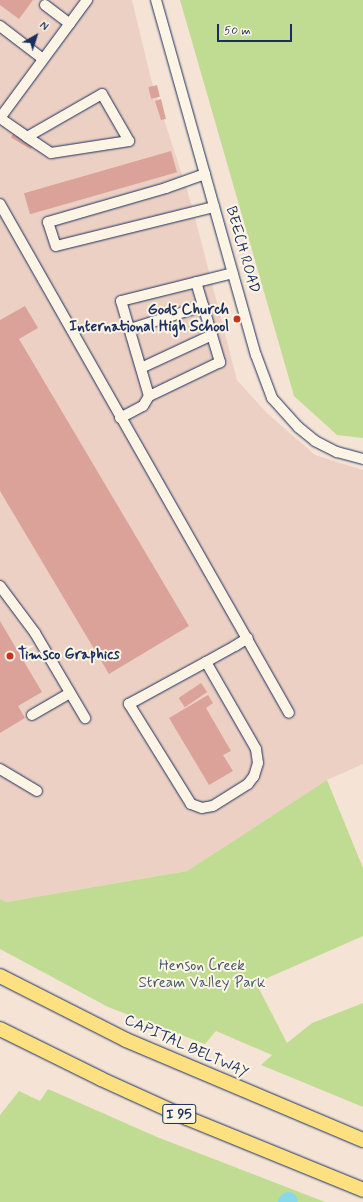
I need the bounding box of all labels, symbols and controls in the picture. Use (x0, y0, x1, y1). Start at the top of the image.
north arrow (16, 16, 56, 56)
scale bar (219, 16, 294, 42)
text: N (36, 19, 51, 34)
text: 50 m (224, 23, 251, 39)
street label: BEECH ROAD (221, 204, 263, 296)
place label: Gods Church International High School (70, 301, 229, 336)
marker: Gods Church International High School (232, 314, 242, 324)
place label: Timsco Graphics (18, 647, 118, 665)
marker: Timsco Graphics (5, 651, 15, 661)
park label: Henson Creek Stream Valley Park (141, 957, 263, 992)
street label: CAPITAL BELTWAY (120, 1011, 252, 1083)
road number: I 95 (162, 1102, 196, 1126)

